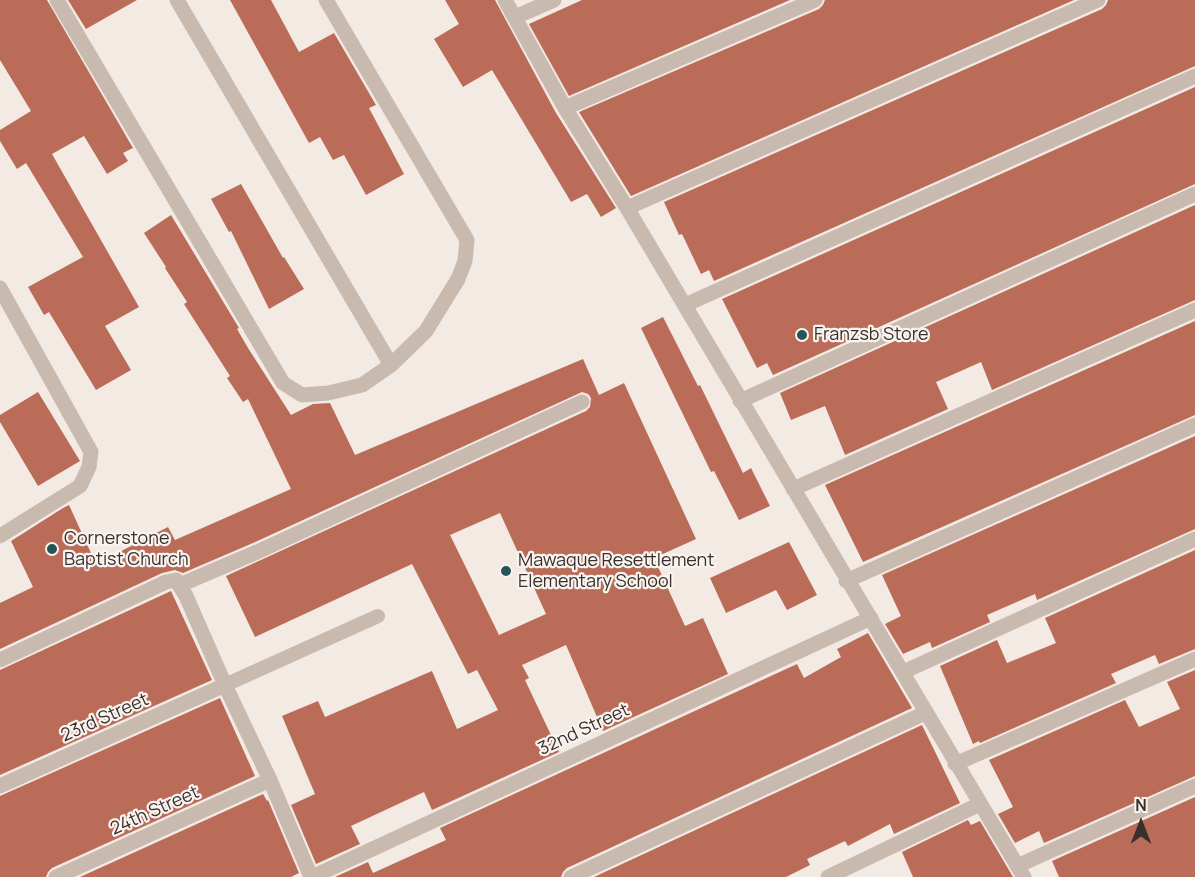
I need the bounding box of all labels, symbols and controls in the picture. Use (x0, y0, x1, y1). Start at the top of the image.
place label: Franzsb Store (814, 324, 929, 346)
marker: Franzsb Store (795, 328, 809, 342)
place label: Cornerstone Baptist Church (64, 528, 189, 570)
marker: Cornerstone Baptist Church (45, 542, 59, 556)
place label: Mawaque Resettlement Elementary School (518, 550, 715, 592)
marker: Mawaque Resettlement Elementary School (499, 564, 513, 578)
street label: 23rd Street (58, 689, 152, 747)
street label: 32nd Street (535, 700, 633, 760)
street label: 24th Street (107, 782, 203, 840)
north arrow (1111, 793, 1171, 853)
text: N (1135, 794, 1147, 816)

